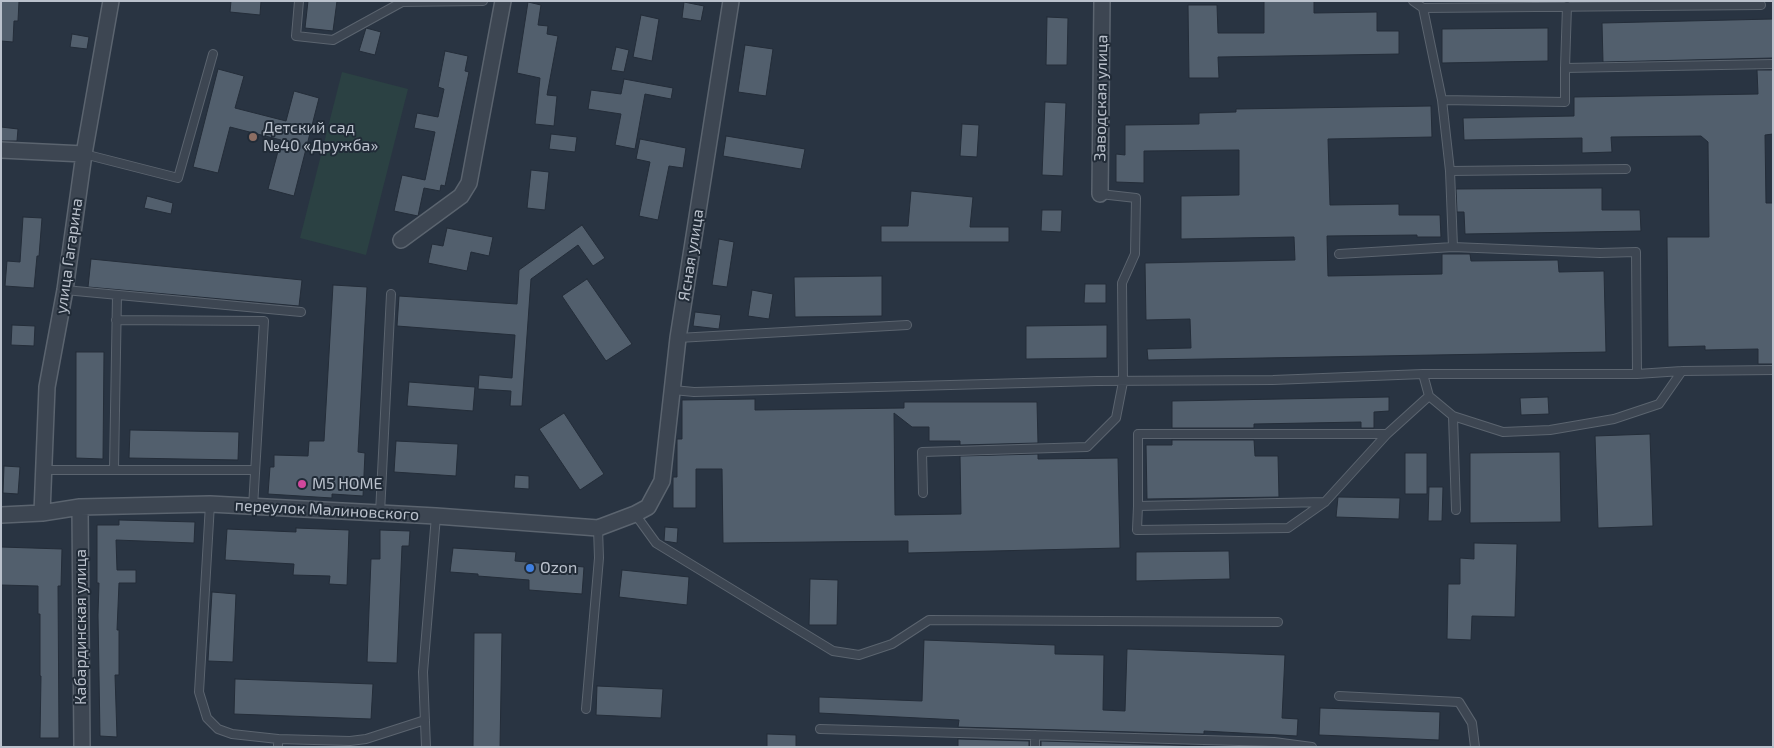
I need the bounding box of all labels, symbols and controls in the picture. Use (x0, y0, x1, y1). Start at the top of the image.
street label: Заводская улица (1090, 34, 1112, 162)
place label: Детский сад №40 «Дружба» (263, 118, 378, 156)
marker: Детский сад №40 «Дружба» (247, 131, 259, 143)
street label: улица Гагарина (51, 197, 87, 315)
street label: Ясная улица (674, 208, 708, 302)
place label: M5 HOME (312, 474, 383, 494)
marker: M5 HOME (296, 478, 308, 490)
street label: переулок Малиновского (234, 496, 420, 524)
street label: Кабардинская улица (71, 549, 91, 705)
place label: Ozon (540, 558, 577, 578)
marker: Ozon (524, 562, 536, 574)

